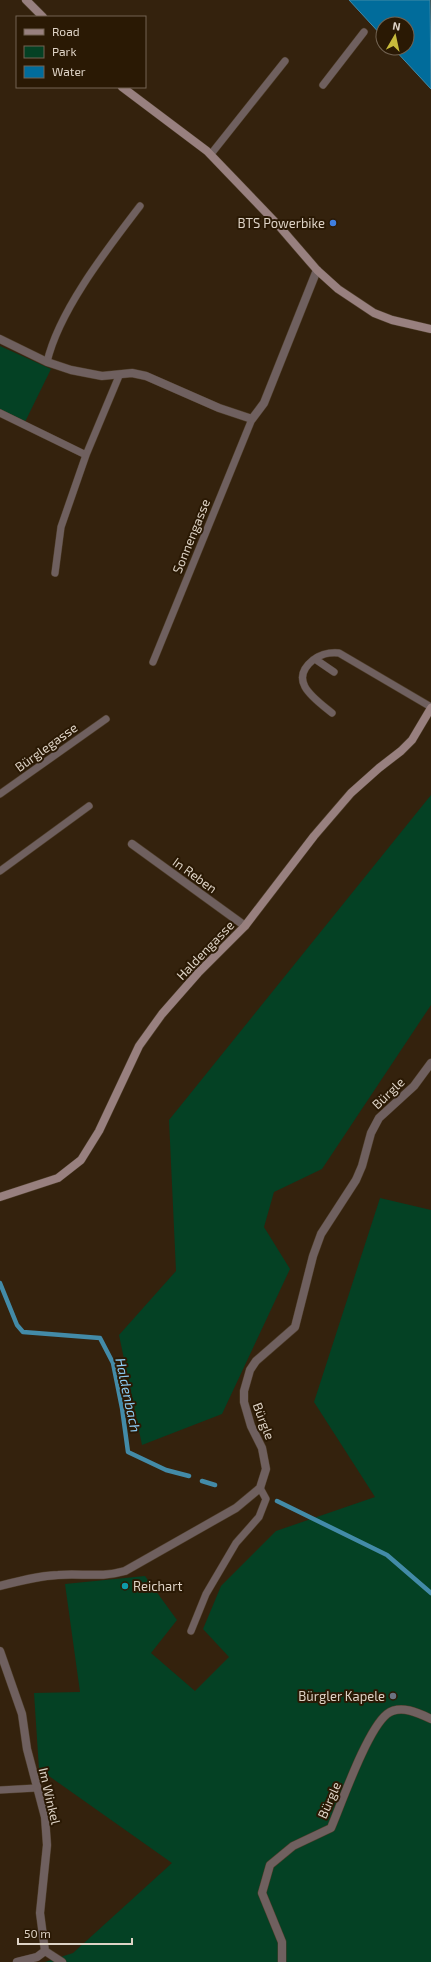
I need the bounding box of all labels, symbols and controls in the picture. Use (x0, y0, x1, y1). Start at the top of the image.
legend (16, 16, 146, 88)
north arrow (375, 16, 415, 56)
text: N (392, 19, 402, 33)
text: Road (52, 24, 80, 38)
text: Park (52, 44, 77, 58)
text: Water (52, 64, 86, 78)
place label: BTS Powerbike (237, 215, 325, 231)
marker: BTS Powerbike (328, 218, 338, 228)
street label: Sonnengasse (169, 496, 213, 576)
street label: Bürglegasse (12, 719, 80, 775)
street label: In Reben (170, 854, 220, 896)
street label: Haldengasse (173, 917, 237, 983)
street label: Bürgle (369, 1074, 407, 1112)
water label: Haldenbach (112, 1356, 145, 1434)
street label: Bürgle (250, 1400, 278, 1442)
place label: Reichart (133, 1578, 182, 1594)
marker: Reichart (120, 1581, 130, 1591)
place label: Bürgler Kapele (298, 1688, 385, 1704)
marker: Bürgler Kapele (388, 1691, 398, 1701)
street label: Im Winkel (36, 1766, 64, 1826)
street label: Bürgle (314, 1779, 344, 1821)
scale bar (18, 1920, 132, 1946)
text: 50 m (24, 1926, 51, 1940)

